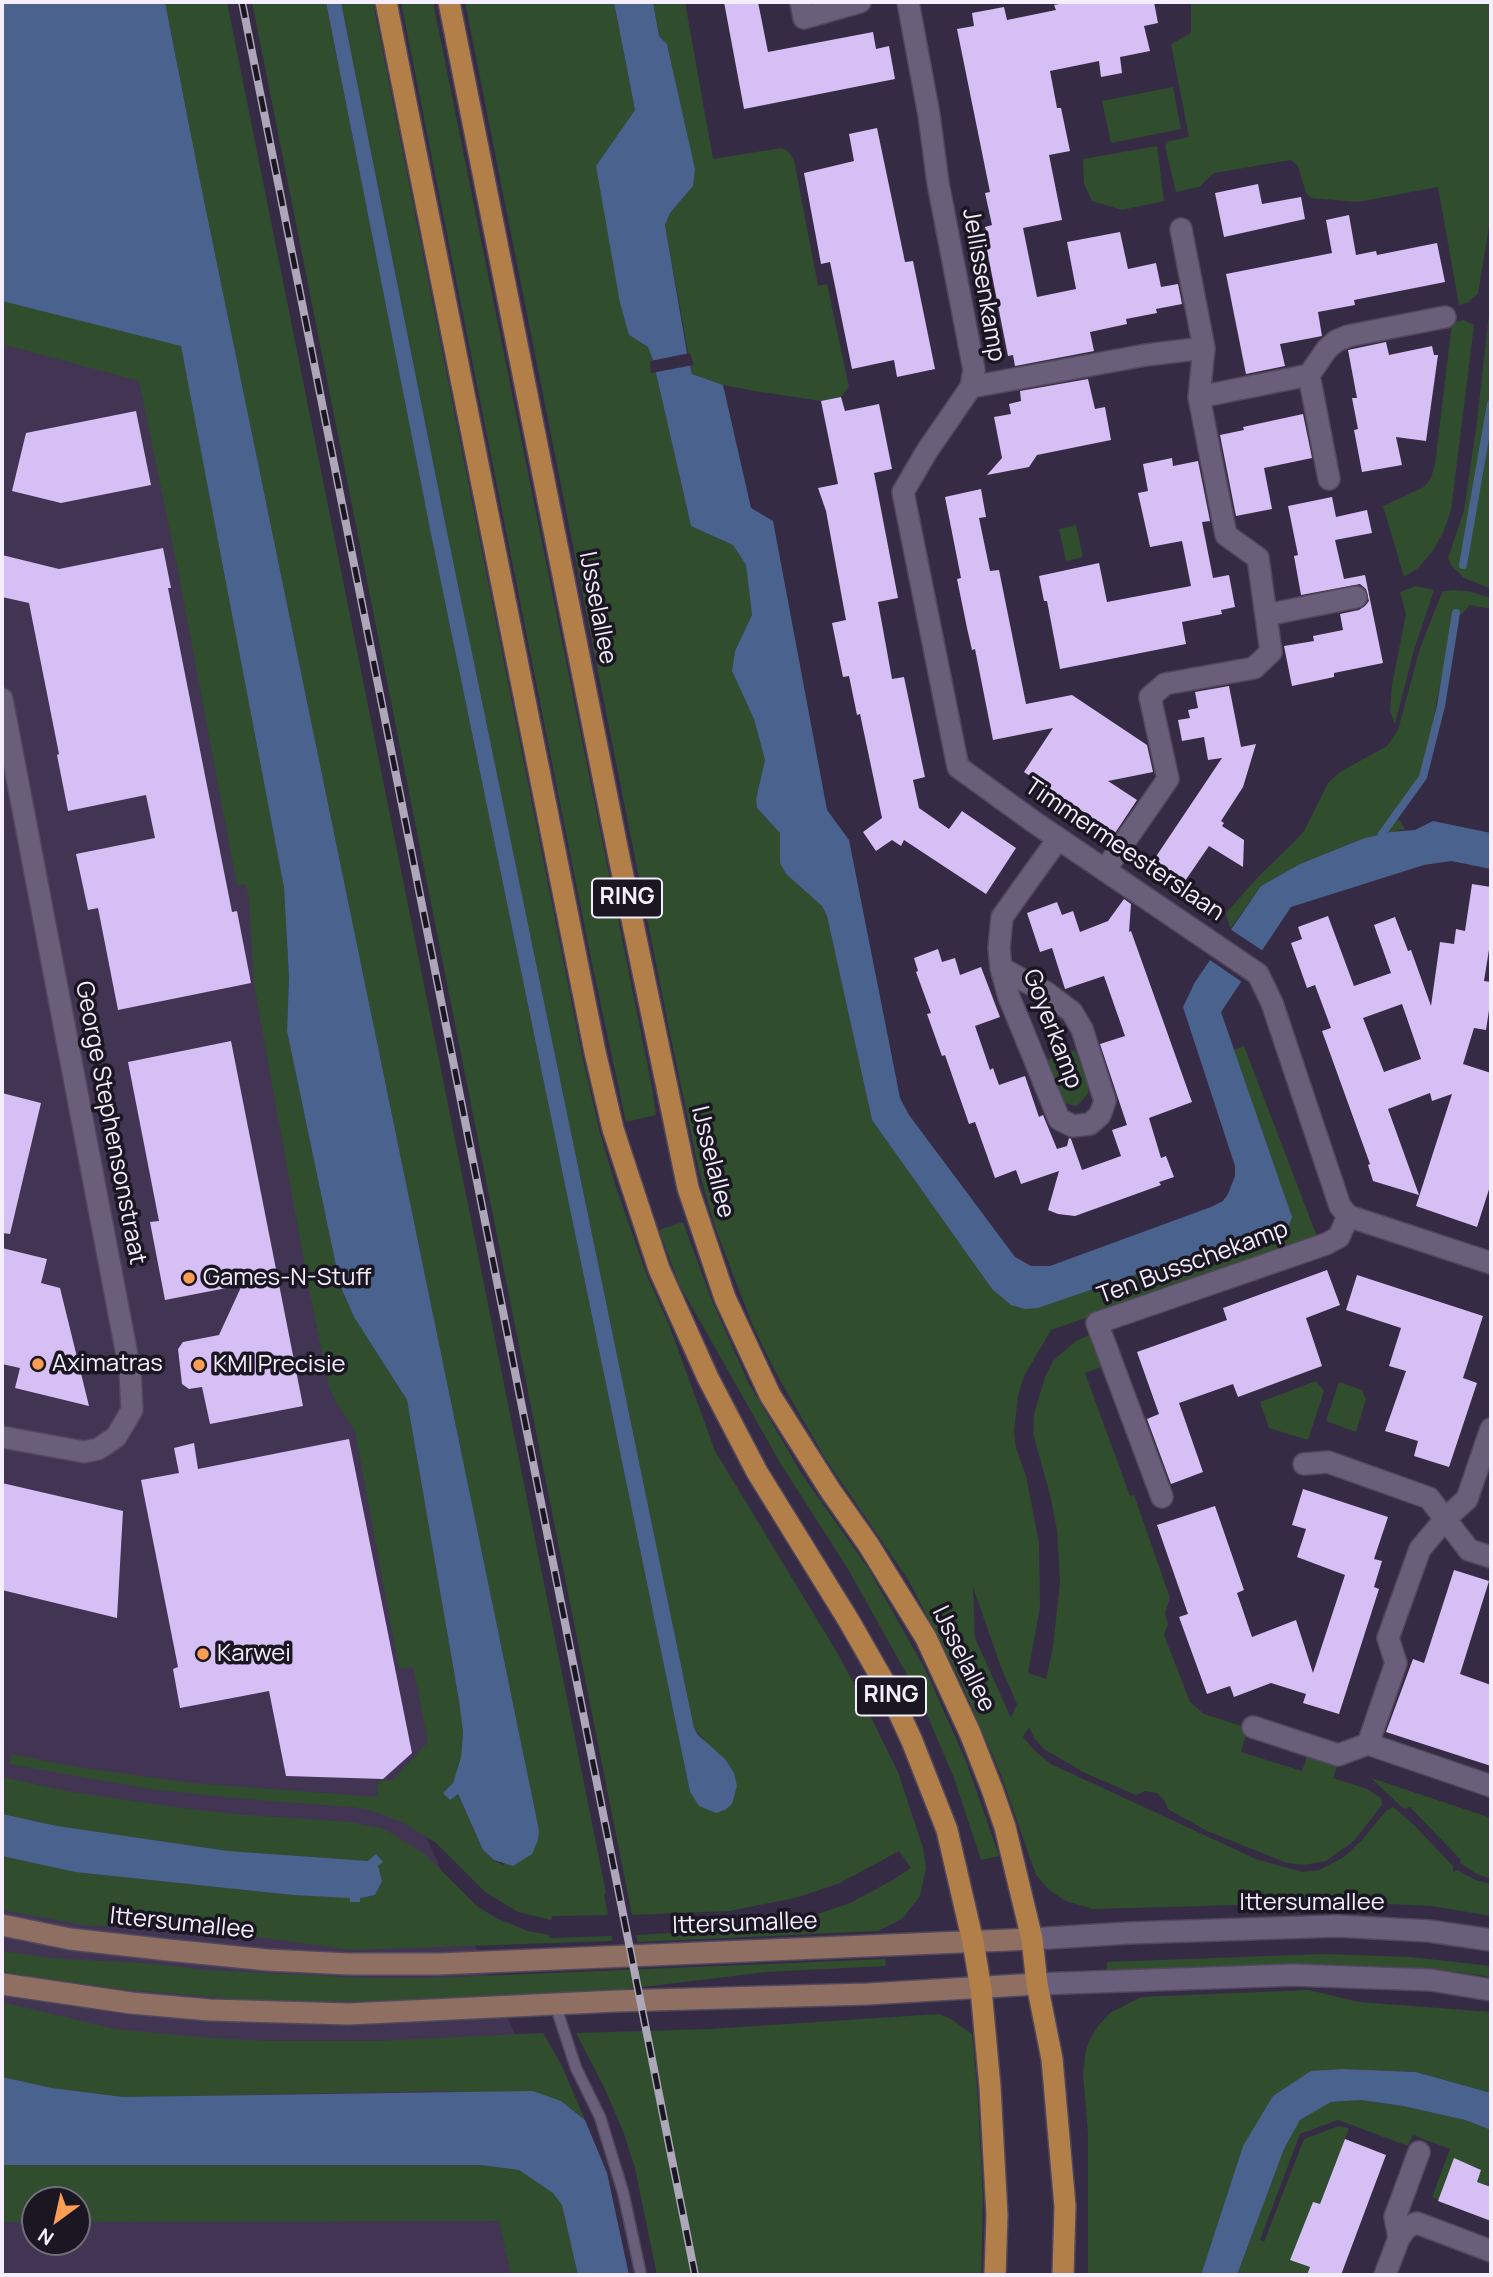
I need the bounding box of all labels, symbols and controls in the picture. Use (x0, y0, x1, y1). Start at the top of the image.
street label: Jellissenkamp (955, 206, 1011, 364)
street label: IJsselallee (572, 549, 622, 667)
street label: Timmermeesterslaan (1019, 772, 1229, 928)
road number: RING (592, 878, 662, 917)
street label: Goyerkamp (1016, 965, 1088, 1093)
street label: George Stephensonstraat (68, 979, 152, 1267)
street label: IJsselallee (684, 1103, 740, 1221)
street label: Ten Busschekamp (1094, 1215, 1292, 1311)
place label: Games-N-Stuff (203, 1264, 371, 1292)
marker: Games-N-Stuff (181, 1270, 197, 1286)
place label: Aximatras (52, 1350, 163, 1378)
place label: KMI Precisie (213, 1351, 346, 1379)
marker: Aximatras (30, 1356, 46, 1372)
marker: KMI Precisie (191, 1357, 207, 1373)
street label: IJsselallee (925, 1601, 1001, 1717)
place label: Karwei (217, 1640, 291, 1668)
marker: Karwei (195, 1646, 211, 1662)
road number: RING (856, 1676, 926, 1716)
street label: Ittersumallee (1239, 1889, 1385, 1917)
street label: Ittersumallee (108, 1902, 256, 1946)
street label: Ittersumallee (672, 1907, 818, 1941)
north arrow (21, 2186, 91, 2256)
text: N (33, 2222, 58, 2252)

